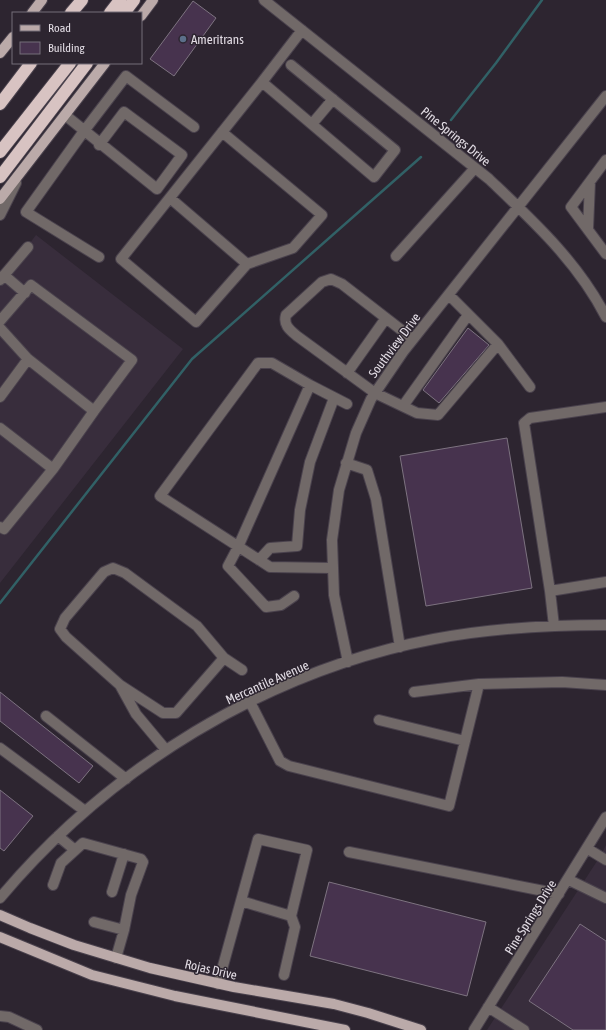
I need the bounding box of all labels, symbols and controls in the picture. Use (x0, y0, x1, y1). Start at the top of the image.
legend (12, 12, 142, 64)
text: Road (48, 21, 71, 35)
place label: Ameritrans (191, 32, 244, 47)
marker: Ameritrans (178, 34, 188, 44)
text: Building (48, 41, 86, 55)
street label: Pine Springs Drive (418, 104, 494, 169)
street label: Southview Drive (365, 310, 424, 380)
street label: Mercantile Avenue (223, 657, 311, 707)
street label: Pine Springs Drive (502, 877, 559, 957)
street label: Rojas Drive (183, 956, 239, 983)

